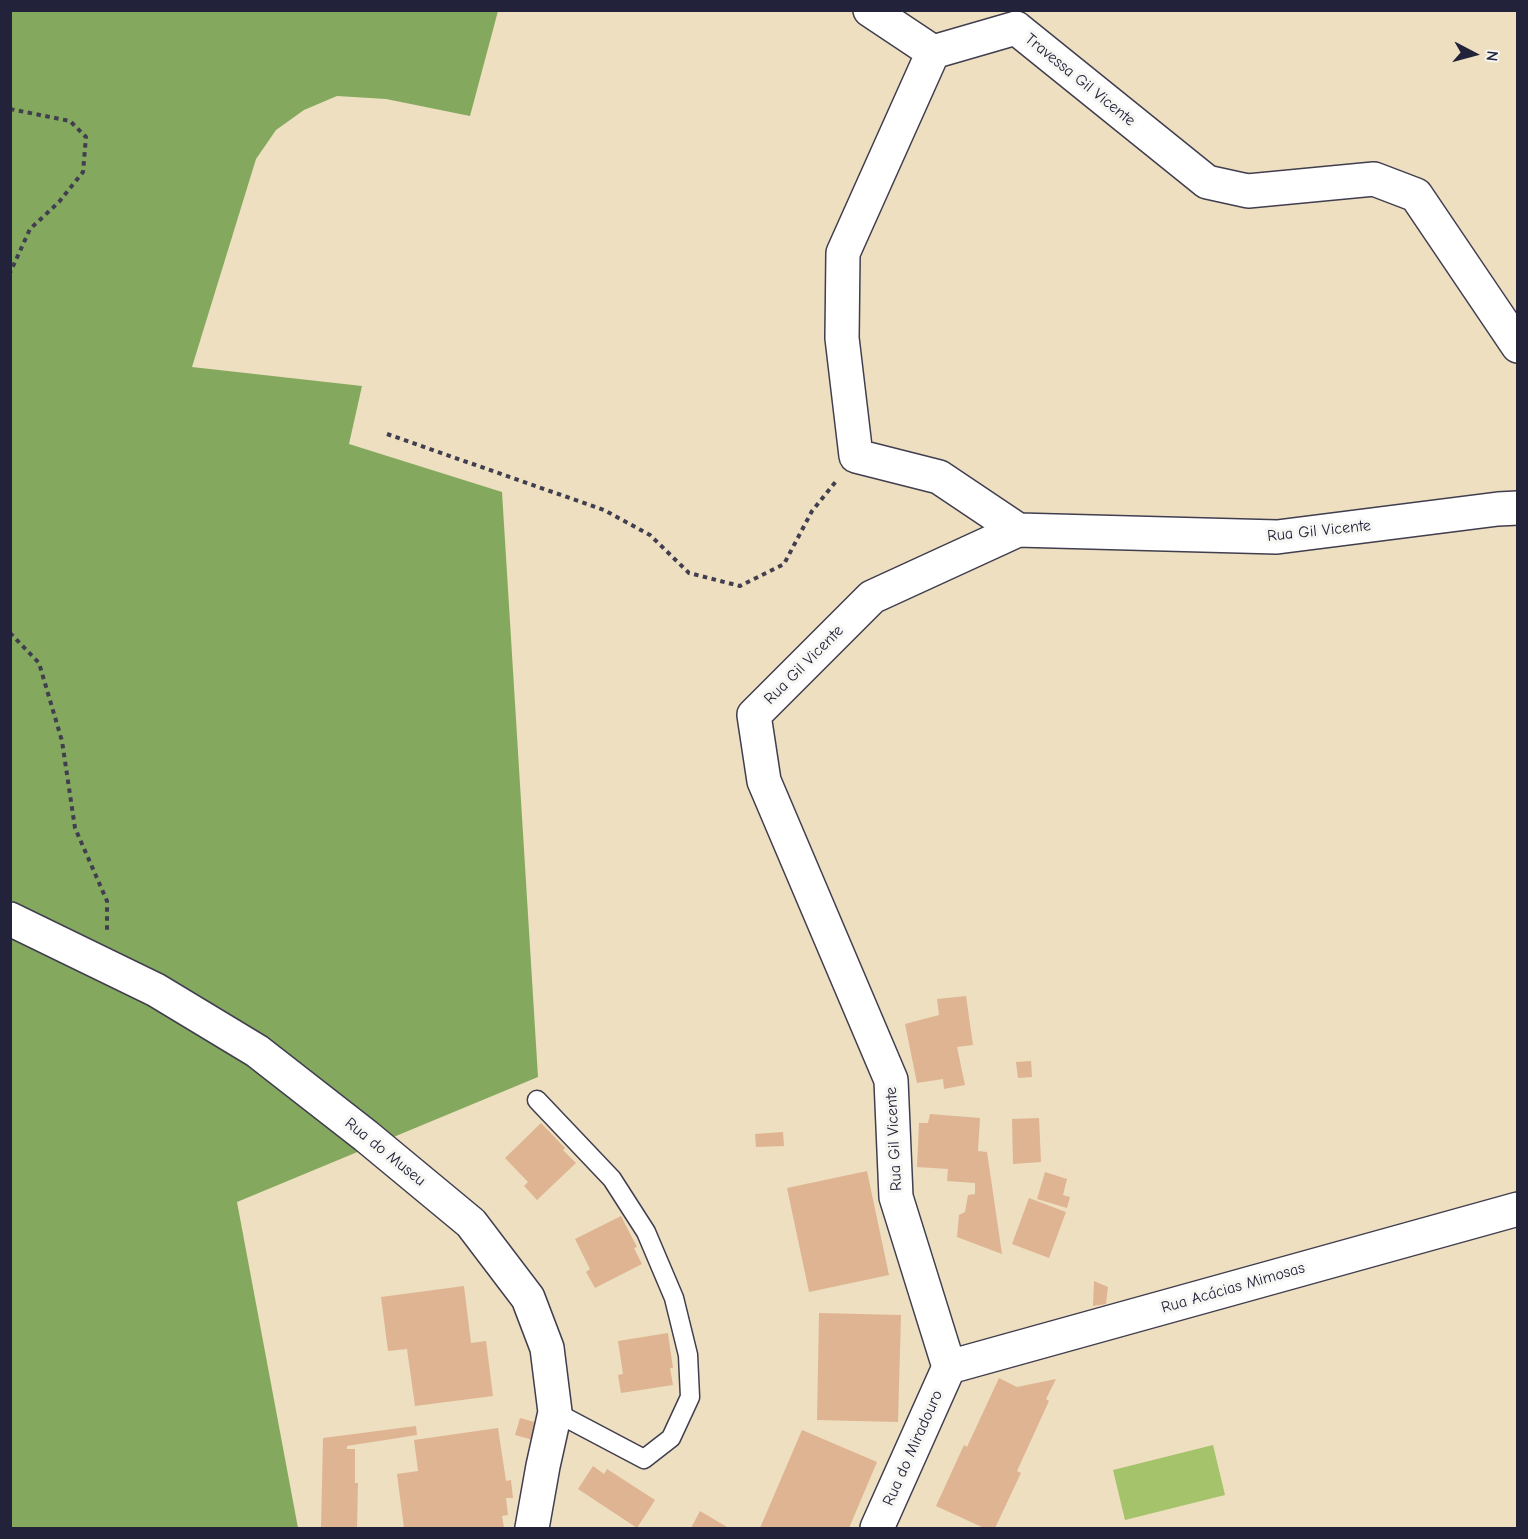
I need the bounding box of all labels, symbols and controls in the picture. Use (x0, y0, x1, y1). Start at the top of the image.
north arrow (1444, 24, 1504, 84)
street label: Travessa Gil Vicente (1021, 30, 1139, 130)
text: N (1482, 50, 1501, 62)
street label: Rua Gil Vicente (1266, 516, 1372, 546)
street label: Rua Gil Vicente (760, 621, 848, 709)
street label: Rua Gil Vicente (882, 1086, 906, 1192)
street label: Rua do Museu (341, 1114, 429, 1190)
street label: Rua Acácias Mimosas (1159, 1258, 1307, 1318)
street label: Rua do Miradouro (879, 1387, 947, 1509)

